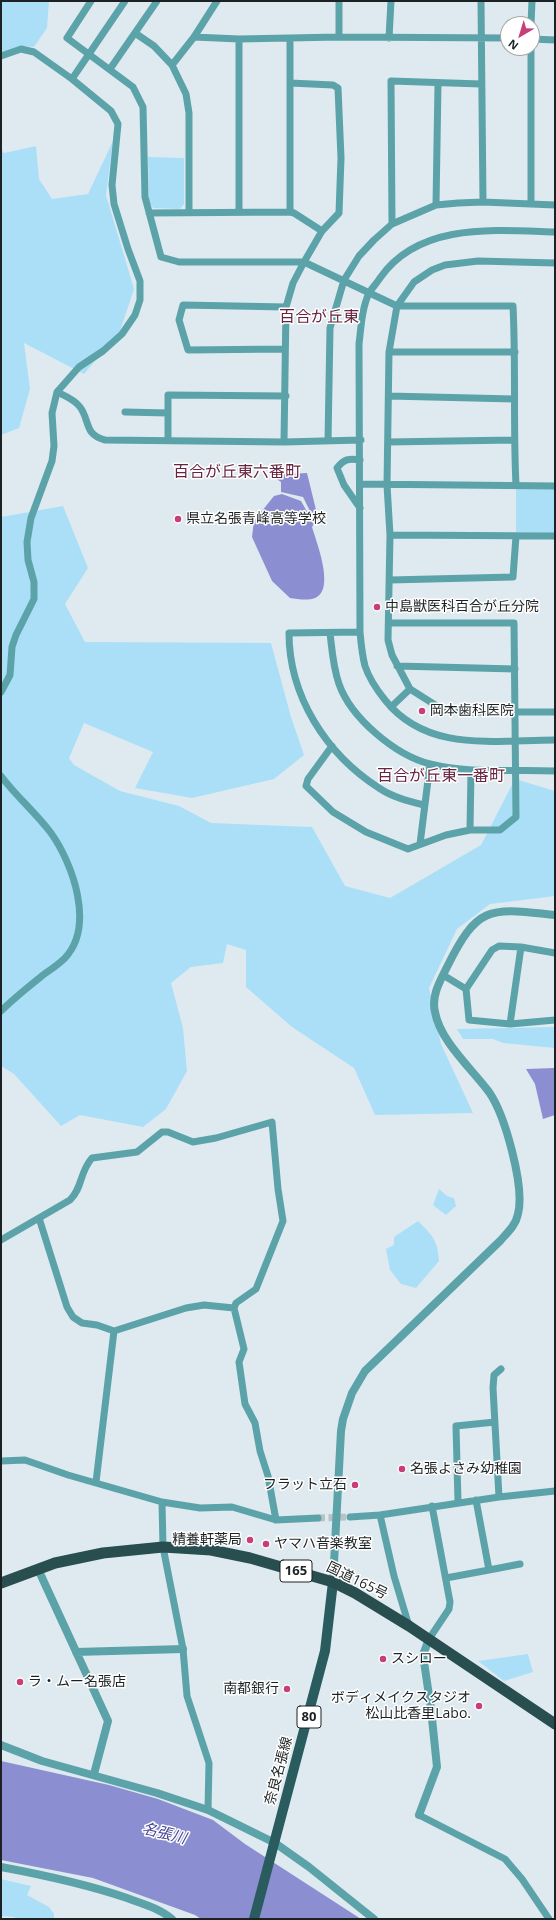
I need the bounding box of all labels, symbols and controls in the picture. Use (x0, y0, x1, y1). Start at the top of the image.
north arrow (500, 16, 540, 56)
text: N (505, 36, 521, 54)
district label: 百合が丘東 (279, 307, 359, 327)
district label: 百合が丘東六番町 (173, 462, 301, 482)
place label: 県立名張青峰高等学校 (186, 511, 326, 527)
marker: 県立名張青峰高等学校 (173, 514, 183, 524)
place label: 中島獣医科百合が丘分院 (385, 599, 539, 615)
marker: 中島獣医科百合が丘分院 (372, 602, 382, 612)
place label: 岡本歯科医院 (430, 703, 514, 719)
marker: 岡本歯科医院 (417, 706, 427, 716)
district label: 百合が丘東一番町 (377, 766, 505, 786)
place label: 名張よさみ幼稚園 (410, 1461, 522, 1477)
marker: 名張よさみ幼稚園 (397, 1464, 407, 1474)
place label: フラット立石 (263, 1477, 347, 1493)
marker: フラット立石 (350, 1480, 360, 1490)
place label: 精養軒薬局 (172, 1532, 242, 1548)
marker: 精養軒薬局 (245, 1535, 255, 1545)
place label: ヤマハ音楽教室 (274, 1536, 372, 1552)
marker: ヤマハ音楽教室 (261, 1539, 271, 1549)
street label: 国道165号 (324, 1559, 390, 1603)
road number: 165 (280, 1560, 312, 1582)
place label: スシロー (391, 1651, 447, 1667)
marker: スシロー (378, 1654, 388, 1664)
place label: ラ・ムー名張店 (28, 1674, 126, 1690)
marker: ラ・ムー名張店 (15, 1677, 25, 1687)
place label: 南都銀行 (223, 1681, 279, 1697)
marker: 南都銀行 (282, 1684, 292, 1694)
place label: ボディメイクスタジオ 松山比香里Labo. (331, 1690, 471, 1722)
marker: ボディメイクスタジオ 松山比香里Labo. (474, 1701, 484, 1711)
road number: 80 (297, 1706, 321, 1728)
street label: 奈良名張線 (262, 1735, 296, 1807)
water label: 名張川 (140, 1820, 188, 1848)

